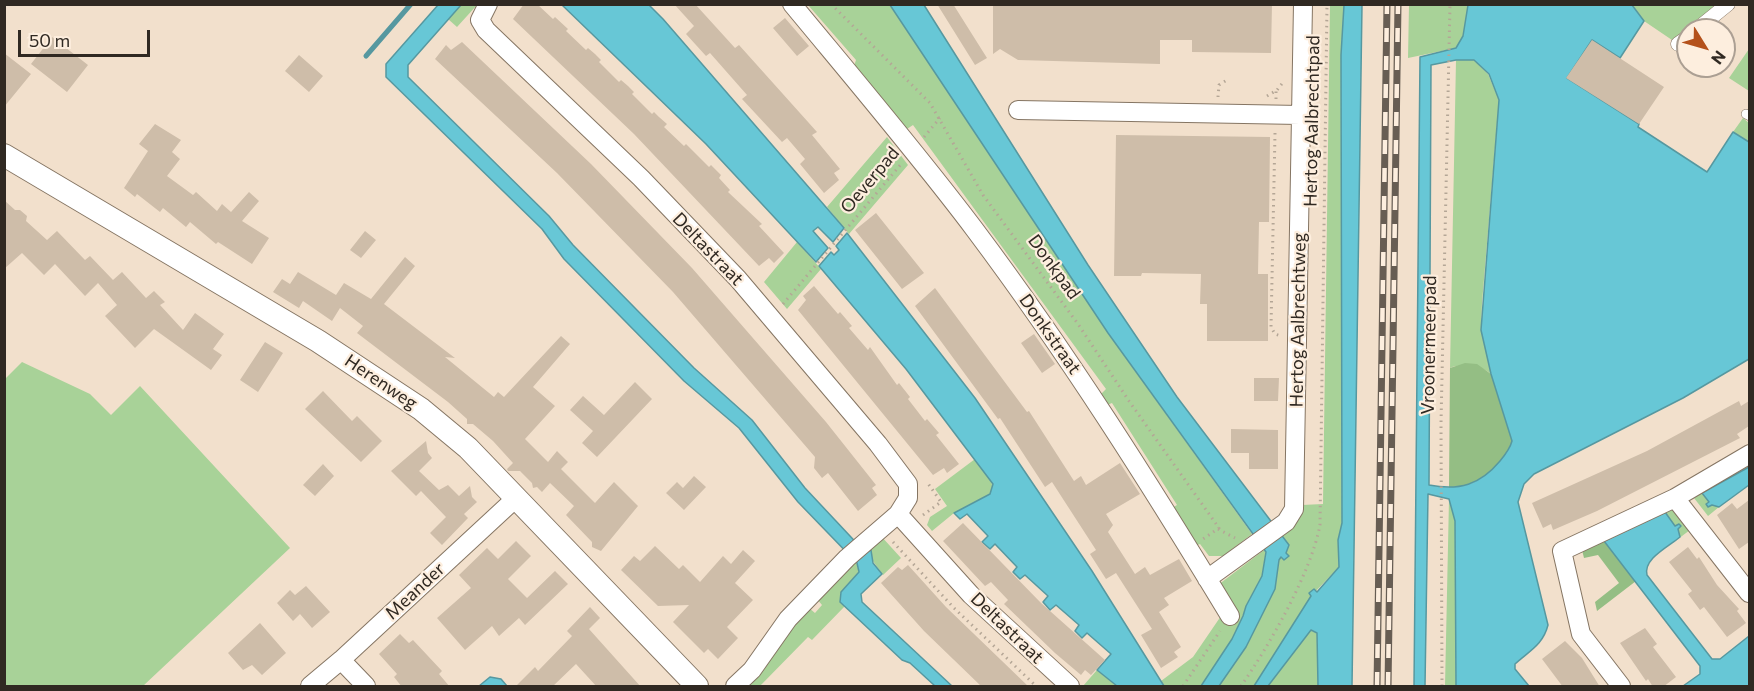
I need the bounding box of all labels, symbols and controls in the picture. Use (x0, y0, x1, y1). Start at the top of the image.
scale bar (21, 18, 153, 56)
north arrow (1676, 18, 1736, 78)
text: 50 m (29, 29, 70, 51)
street label: Hertog Aalbrechtpad (1300, 35, 1324, 207)
text: N (1708, 47, 1730, 68)
street label: Oeverpad (836, 142, 904, 218)
street label: Deltastraat (668, 208, 748, 290)
street label: Donkpad (1023, 231, 1085, 303)
street label: Hertog Aalbrechtweg (1286, 233, 1310, 407)
street label: Vroonermeerpad (1417, 275, 1441, 415)
street label: Donkstraat (1015, 290, 1085, 378)
street label: Herenweg (341, 350, 421, 414)
street label: Meander (381, 558, 449, 624)
street label: Deltastraat (966, 588, 1048, 668)

